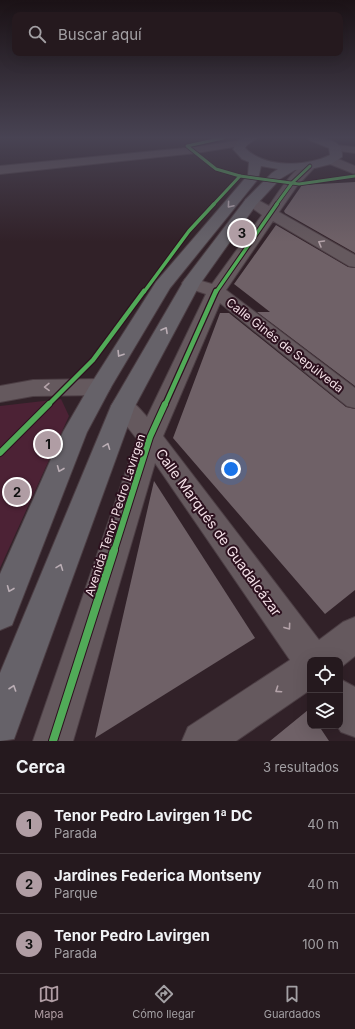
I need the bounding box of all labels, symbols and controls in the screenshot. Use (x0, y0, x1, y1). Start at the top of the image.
search box (12, 12, 343, 56)
icon: search (26, 23, 48, 45)
text: Buscar aquí (58, 25, 142, 44)
one-way arrow (228, 200, 235, 207)
pin: 3 (229, 218, 255, 248)
one-way arrow (318, 240, 325, 247)
street label: Calle Ginés de Sepúlveda (223, 295, 347, 395)
one-way arrow (161, 327, 168, 334)
one-way arrow (118, 350, 125, 357)
one-way arrow (44, 383, 50, 391)
pin: 1 (35, 429, 61, 459)
street label: Avenida Tenor Pedro Lavirgen (82, 432, 148, 598)
one-way arrow (103, 442, 111, 449)
street label: Calle Marqués de Guadalcázar (153, 445, 285, 619)
your location (221, 459, 241, 479)
one-way arrow (56, 465, 64, 472)
pin: 2 (4, 477, 30, 507)
one-way arrow (55, 563, 63, 570)
one-way arrow (7, 585, 15, 593)
one-way arrow (283, 623, 291, 630)
map controls (307, 657, 343, 729)
button: locate (307, 657, 343, 693)
one-way arrow (8, 685, 17, 692)
one-way arrow (275, 685, 282, 693)
button: layers (307, 693, 343, 729)
text: Cerca (16, 757, 65, 777)
text: 3 resultados (263, 759, 339, 775)
text: Tenor Pedro Lavirgen 1ª DC (54, 806, 253, 825)
text: 1 (26, 816, 32, 832)
text: 40 m (307, 816, 339, 832)
text: Parada (54, 825, 97, 841)
text: Jardines Federica Montseny (54, 866, 262, 885)
text: 2 (25, 876, 33, 892)
text: 40 m (307, 876, 339, 892)
text: Parque (54, 885, 98, 901)
text: Tenor Pedro Lavirgen (54, 926, 210, 945)
text: 3 (25, 936, 33, 952)
text: 100 m (302, 936, 339, 952)
text: Parada (54, 945, 97, 961)
tab: Mapa (34, 983, 64, 1021)
tab: Cómo llegar (132, 983, 195, 1021)
tab: Guardados (264, 983, 321, 1021)

